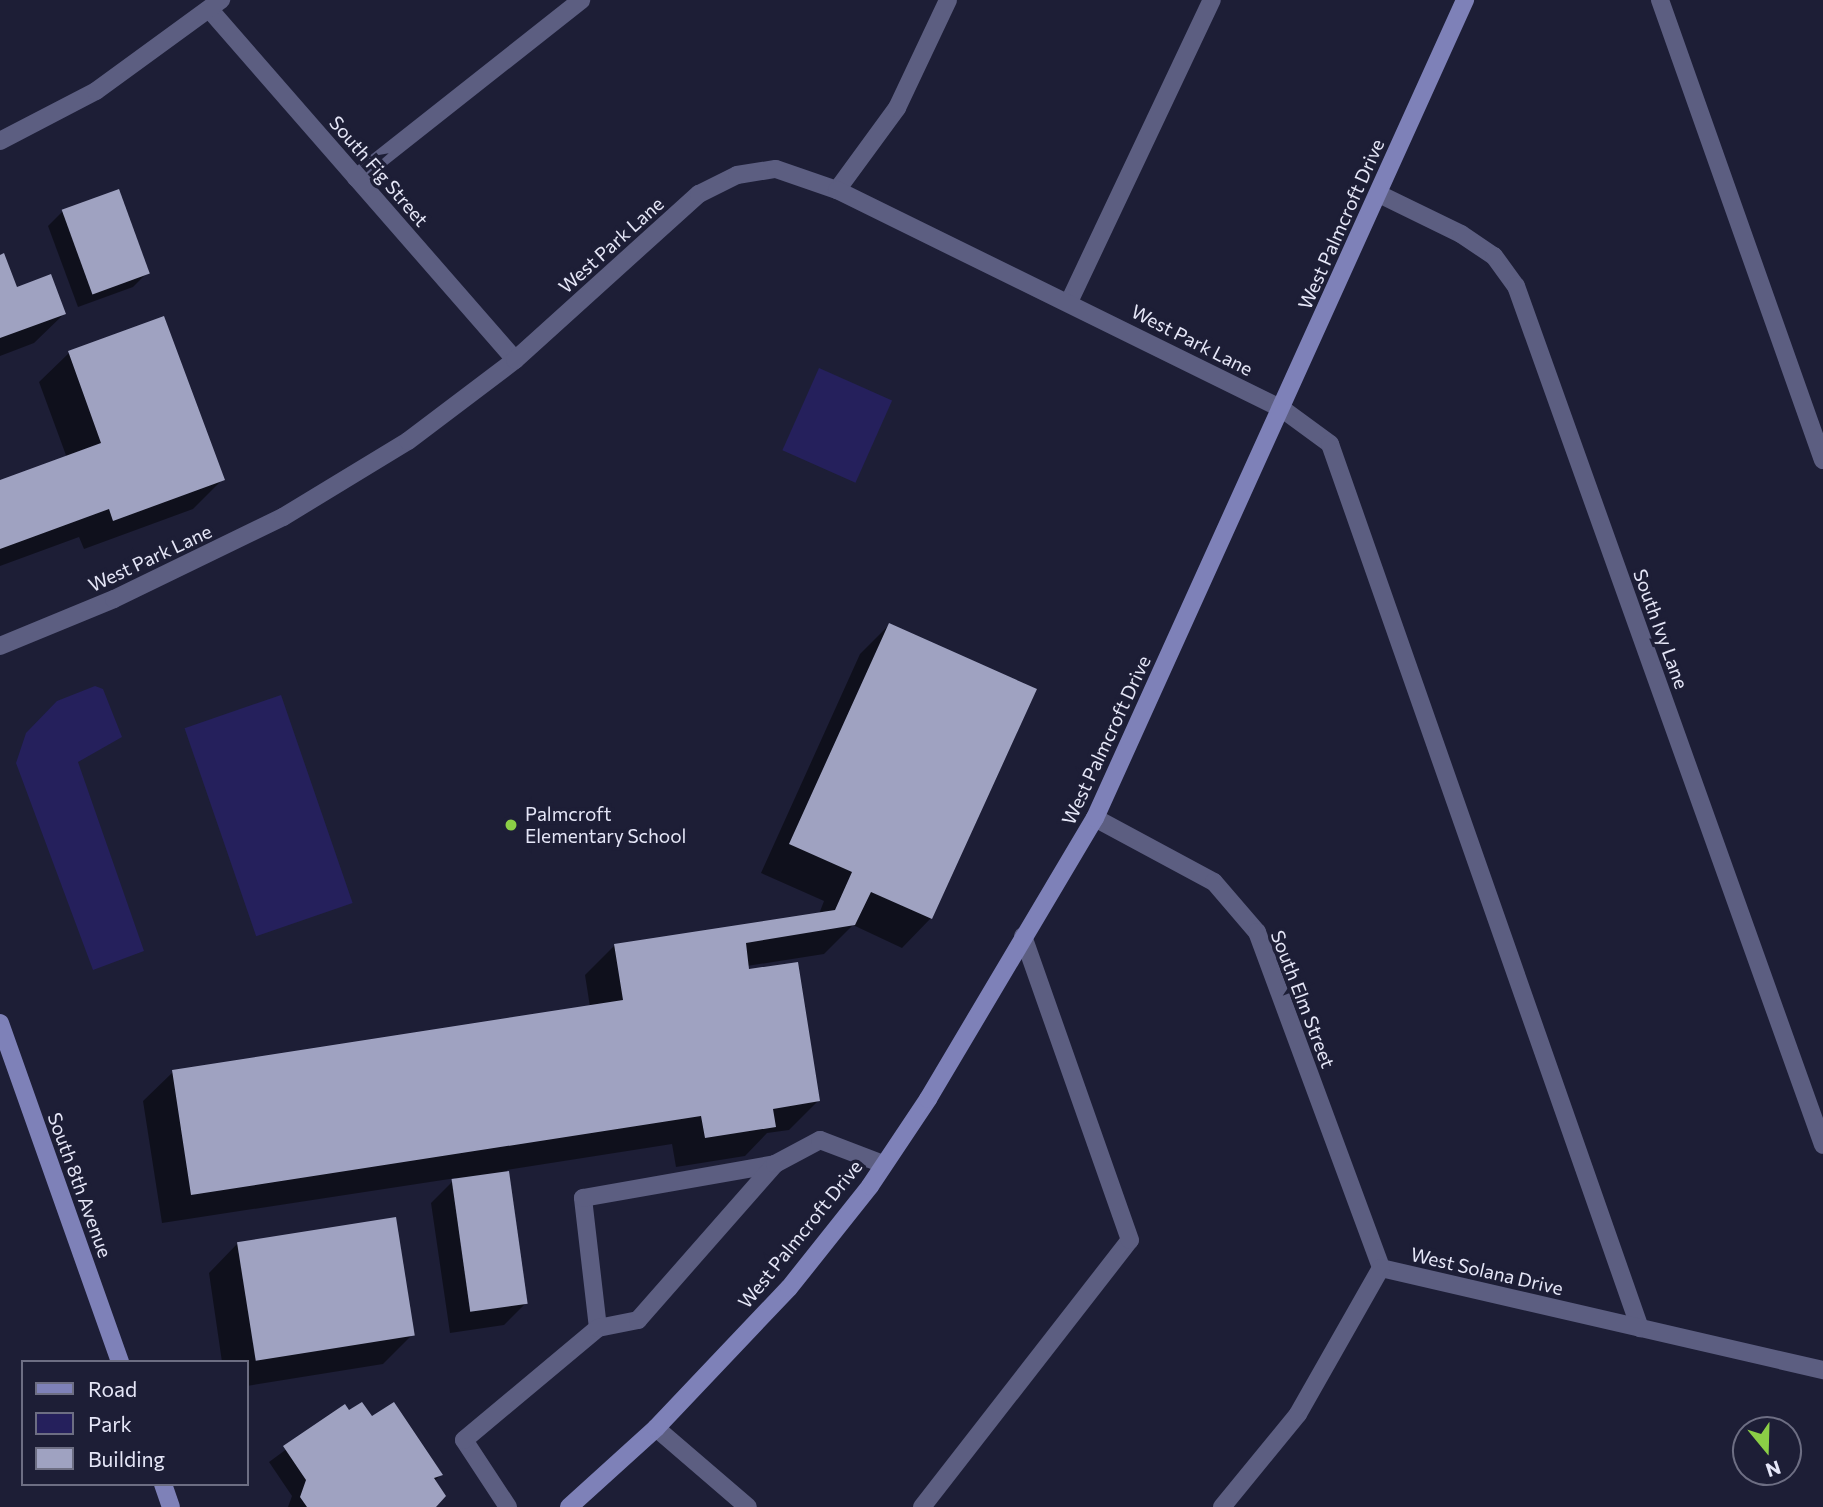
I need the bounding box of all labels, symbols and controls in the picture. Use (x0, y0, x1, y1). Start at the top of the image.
street label: South Fig Street (325, 111, 433, 231)
street label: West Palmcroft Drive (1293, 135, 1389, 313)
street label: West Park Lane (554, 192, 668, 298)
street label: West Park Lane (1127, 300, 1257, 380)
street label: West Park Lane (85, 520, 215, 596)
street label: South Ivy Lane (1629, 566, 1693, 692)
street label: West Palmcroft Drive (1057, 652, 1155, 828)
place label: Palmcroft Elementary School (525, 803, 686, 847)
marker: Palmcroft Elementary School (503, 817, 519, 833)
street label: South Elm Street (1266, 927, 1340, 1071)
street label: South 8th Avenue (43, 1109, 117, 1261)
street label: West Palmcroft Drive (733, 1155, 867, 1313)
street label: West Solana Drive (1409, 1242, 1565, 1300)
legend (21, 1360, 248, 1486)
text: Road (88, 1376, 137, 1401)
text: Park (88, 1411, 132, 1436)
north arrow (1732, 1416, 1802, 1486)
text: Building (88, 1446, 165, 1471)
text: N (1763, 1456, 1784, 1483)

